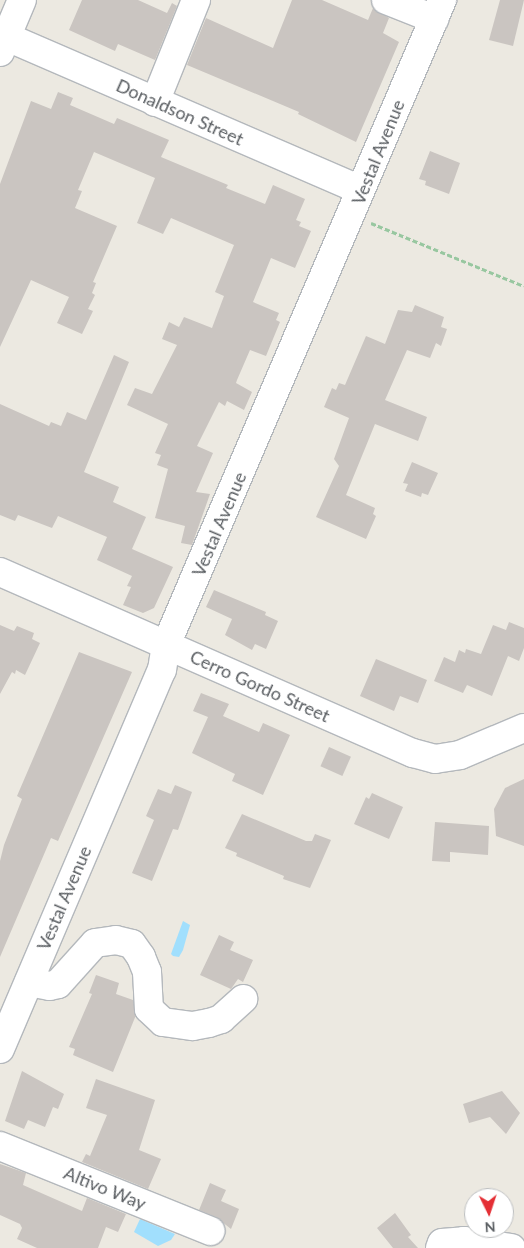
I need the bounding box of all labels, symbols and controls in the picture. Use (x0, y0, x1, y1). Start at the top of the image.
street label: Donaldson Street (113, 74, 247, 150)
street label: Vestal Avenue (347, 96, 409, 208)
street label: Vestal Avenue (187, 468, 251, 580)
street label: Cerro Gordo Street (187, 645, 333, 727)
street label: Vestal Avenue (32, 842, 96, 954)
street label: Altivo Way (61, 1162, 149, 1214)
north arrow (464, 1188, 514, 1238)
text: N (484, 1219, 496, 1236)

